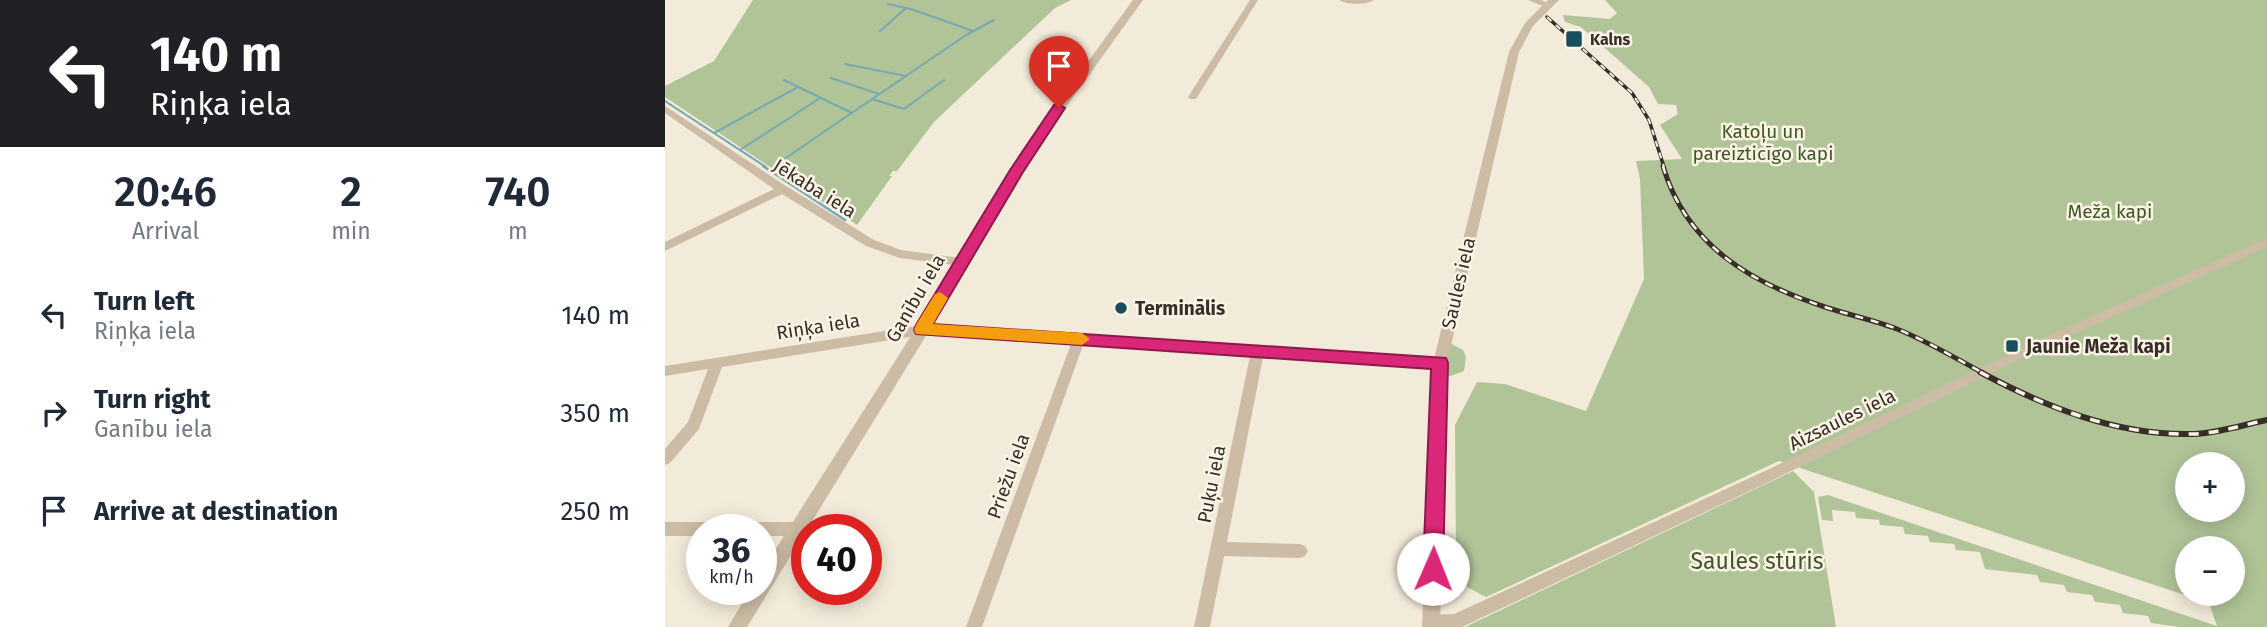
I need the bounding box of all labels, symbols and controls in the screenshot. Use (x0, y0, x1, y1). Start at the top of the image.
text: 140 m (150, 25, 282, 84)
icon: left (35, 28, 126, 119)
marker: Kalns (1564, 29, 1584, 49)
place label: Kalns (1590, 30, 1631, 49)
pin (1029, 36, 1089, 108)
icon: arrive (1040, 47, 1078, 85)
text: Riņķa iela (150, 85, 292, 123)
park label: Katoļu un pareizticīgo kapi (1693, 120, 1834, 165)
street label: Jēkaba iela (769, 154, 861, 223)
text: 20:46 (114, 167, 217, 217)
text: 2 (340, 167, 362, 217)
text: 740 (485, 167, 551, 217)
park label: Meža kapi (2068, 200, 2152, 223)
text: Arrival (132, 217, 199, 245)
text: min (331, 217, 371, 245)
text: m (508, 217, 528, 245)
street label: Saules iela (1437, 235, 1480, 331)
street label: Ganību iela (881, 250, 950, 346)
text: Turn left (94, 286, 195, 317)
icon: left (35, 296, 73, 334)
place label: Terminālis (1135, 297, 1225, 320)
text: 140 m (561, 300, 630, 331)
marker: Terminālis (1113, 300, 1129, 316)
street label: Riņķa iela (775, 309, 862, 345)
text: Riņķa iela (94, 317, 196, 345)
place label: Jaunie Meža kapi (2025, 335, 2171, 358)
marker: Jaunie Meža kapi (2004, 338, 2020, 354)
text: Turn right (94, 384, 211, 415)
street label: Aizsaules iela (1785, 384, 1899, 455)
icon: right (35, 394, 73, 432)
text: 350 m (560, 398, 630, 429)
text: Ganību iela (94, 415, 213, 443)
street label: Priežu iela (982, 430, 1035, 522)
street label: Puķu iela (1193, 443, 1231, 525)
map controls (2175, 452, 2245, 606)
button: + (2175, 452, 2245, 522)
icon: arrive (35, 492, 73, 530)
text: Arrive at destination (94, 496, 338, 527)
text: 250 m (560, 496, 630, 527)
speed limit sign: 40 (791, 514, 882, 605)
text: 36 (713, 529, 750, 571)
position arrow (1396, 532, 1470, 606)
button: − (2175, 536, 2245, 606)
park label: Saules stūris (1691, 547, 1823, 575)
text: km/h (709, 566, 754, 588)

